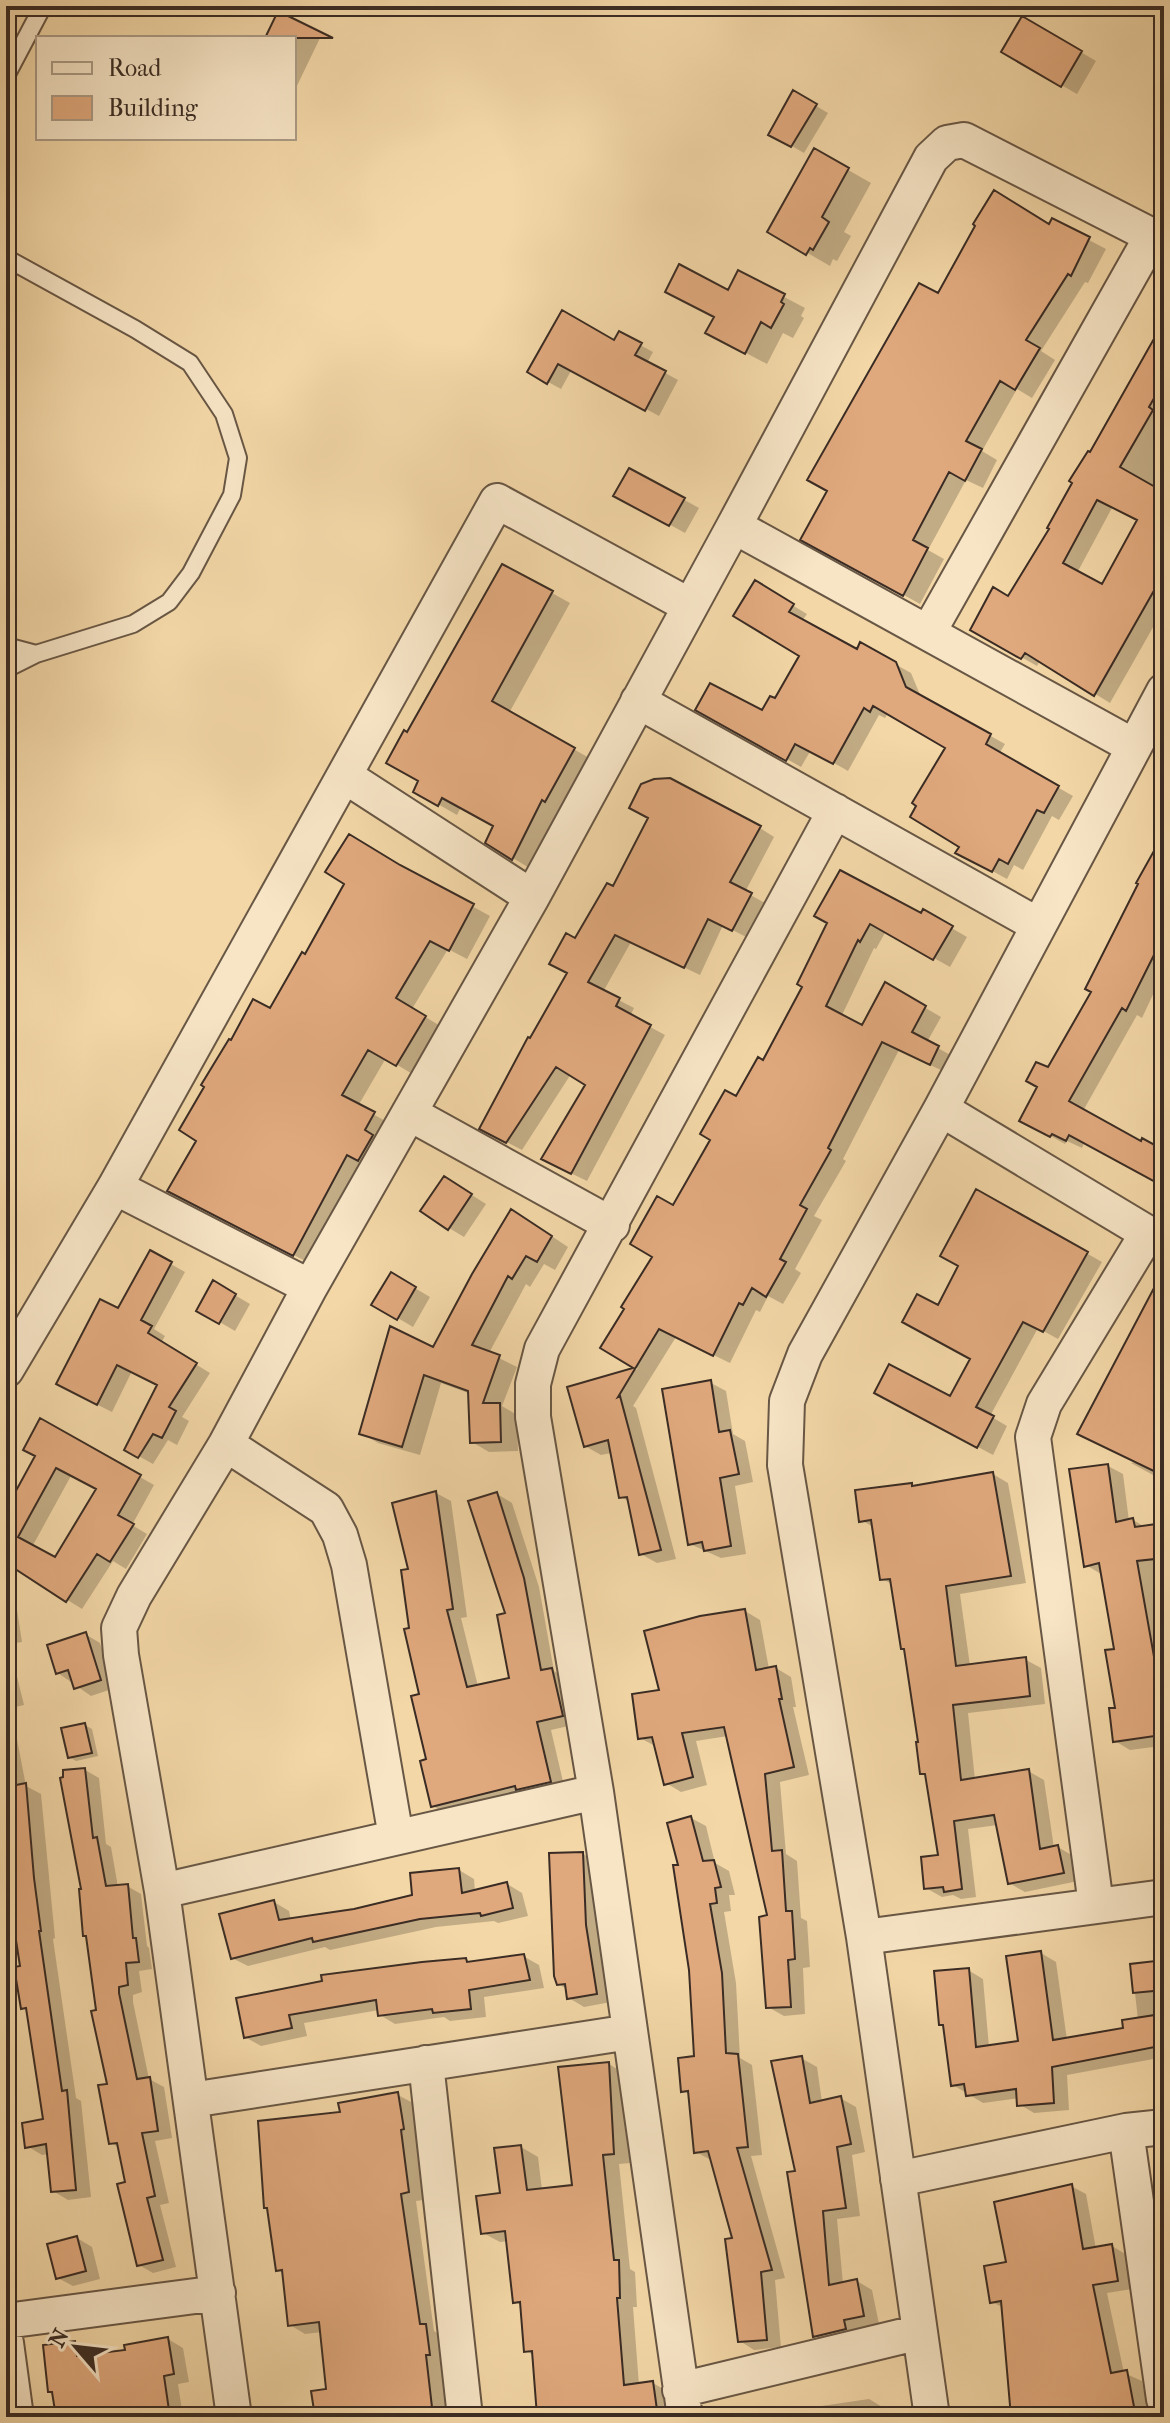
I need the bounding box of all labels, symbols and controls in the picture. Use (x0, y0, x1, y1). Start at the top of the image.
legend (36, 36, 296, 140)
text: Road (108, 54, 162, 82)
text: Building (108, 94, 199, 122)
north arrow (36, 2307, 116, 2387)
text: N (44, 2324, 75, 2352)

